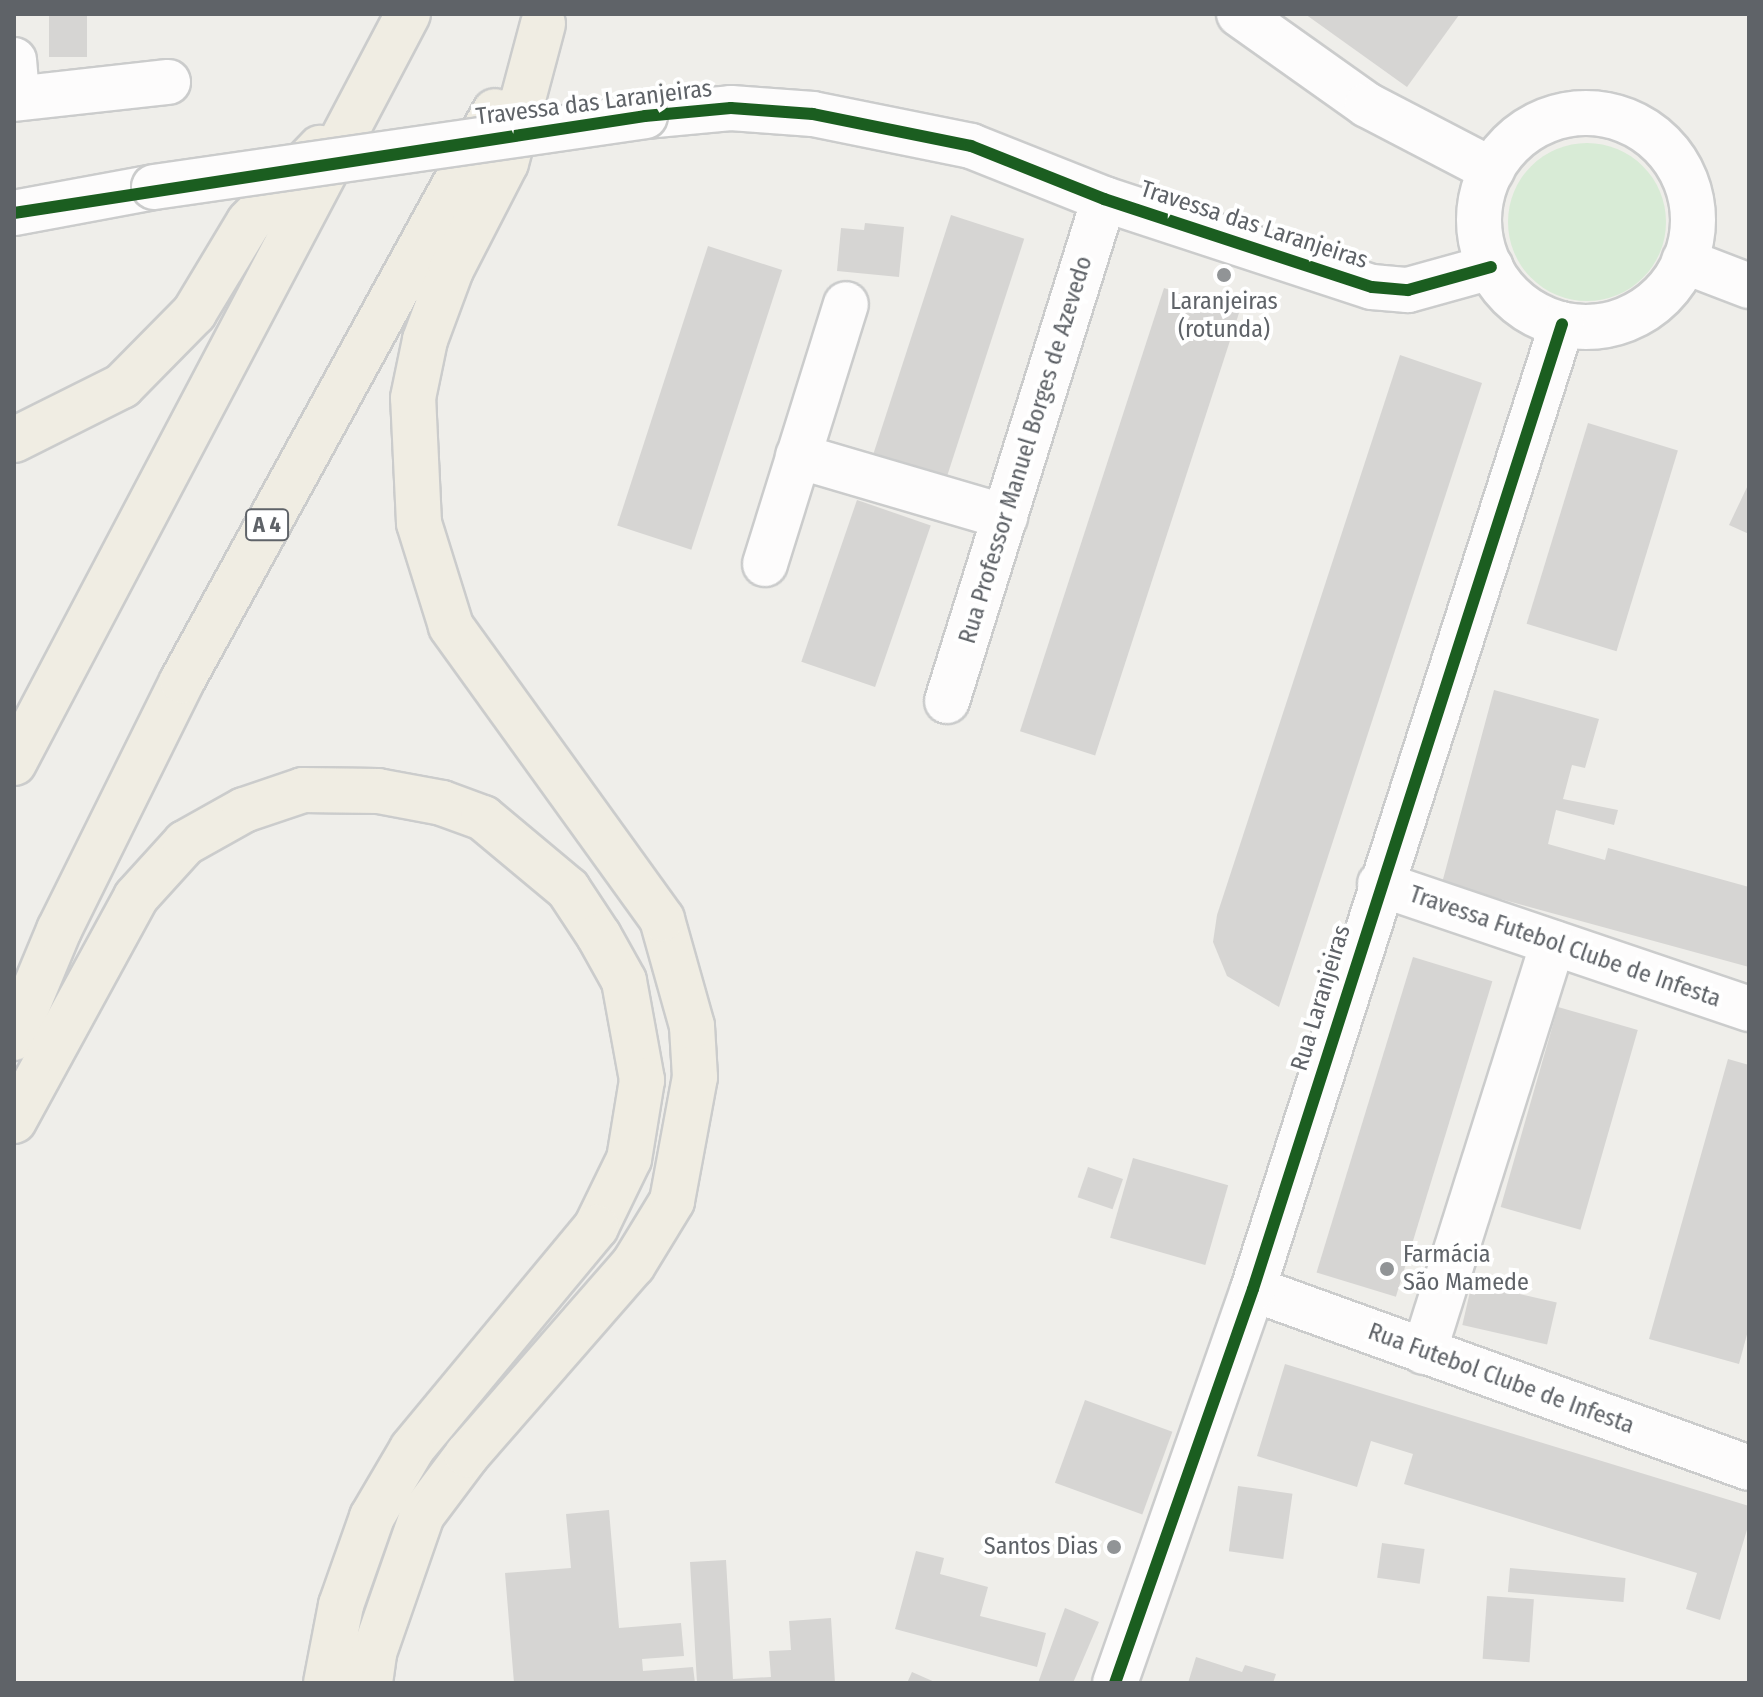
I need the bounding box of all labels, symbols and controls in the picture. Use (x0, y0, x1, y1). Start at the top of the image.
street label: Travessa das Laranjeiras (474, 74, 714, 132)
street label: Travessa das Laranjeiras (1137, 175, 1371, 275)
street label: Rua Professor Manuel Borges de Azevedo (953, 253, 1099, 647)
marker: Laranjeiras (rotunda) (1215, 266, 1233, 284)
place label: Laranjeiras (rotunda) (1170, 288, 1278, 344)
road number: A 4 (245, 507, 289, 543)
street label: Travessa Futebol Clube de Infesta (1406, 880, 1724, 1014)
street label: Rua Laranjeiras (1285, 922, 1357, 1074)
place label: Farmácia São Mamede (1403, 1241, 1529, 1297)
marker: Farmácia São Mamede (1378, 1260, 1396, 1278)
street label: Rua Futebol Clube de Infesta (1364, 1317, 1638, 1441)
place label: Santos Dias (984, 1533, 1098, 1561)
marker: Santos Dias (1105, 1538, 1123, 1556)

